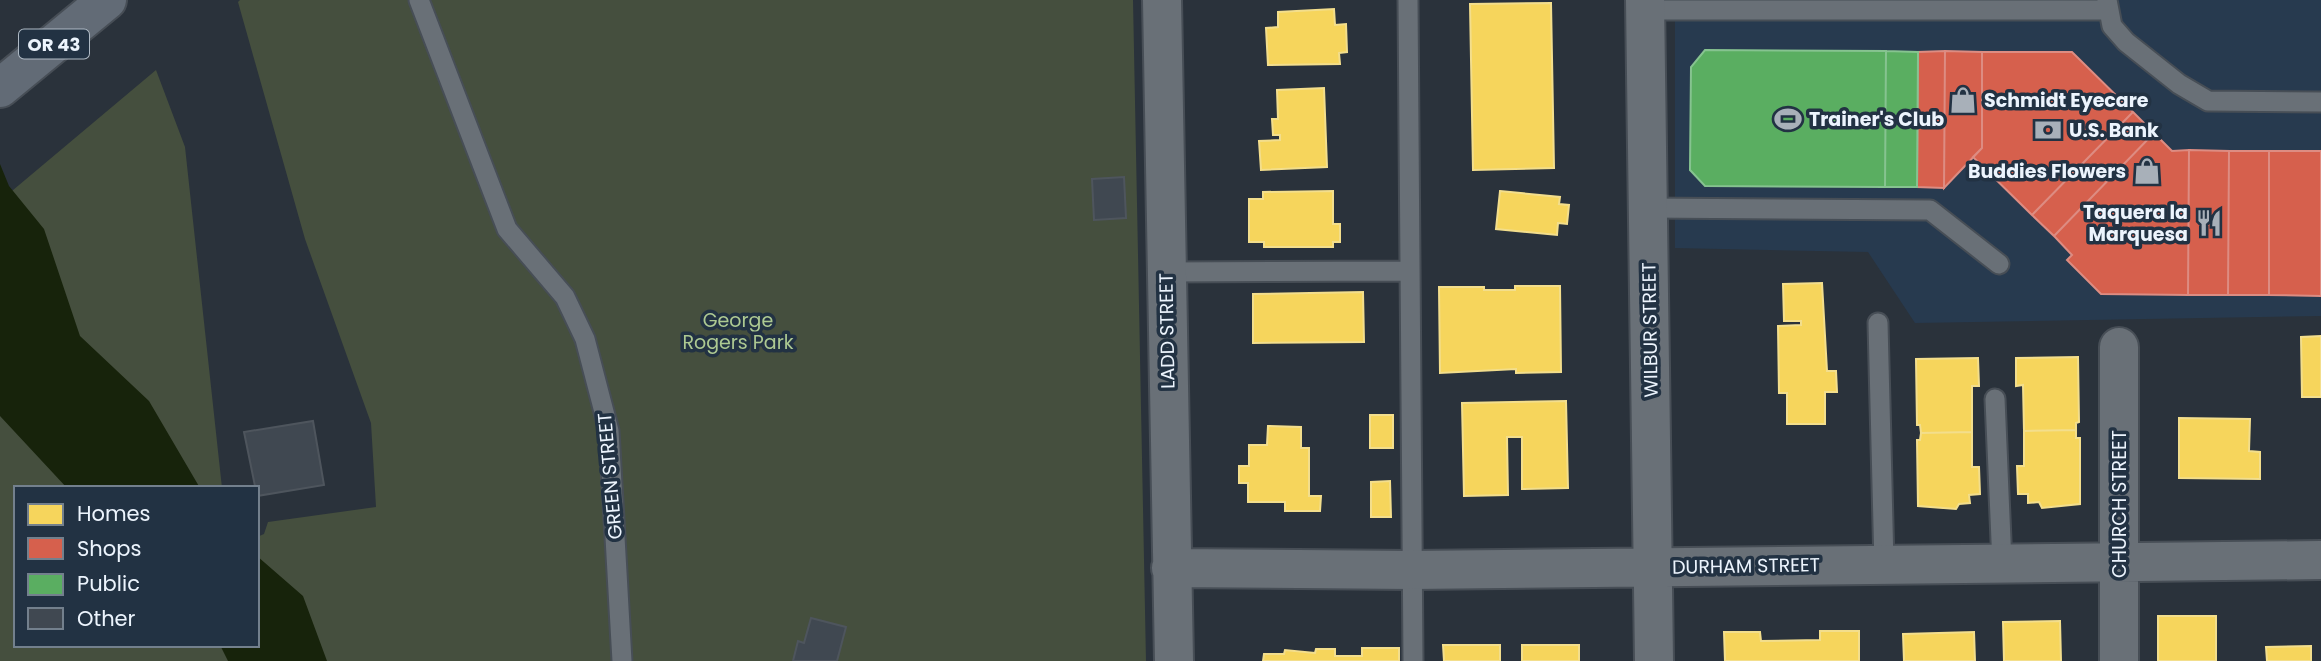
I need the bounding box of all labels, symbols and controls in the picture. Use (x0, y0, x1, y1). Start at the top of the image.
road number: OR 43 (19, 29, 89, 58)
shop icon: Schmidt Eyecare (1948, 85, 1978, 115)
place label: Schmidt Eyecare (1984, 87, 2149, 114)
sports icon: Trainer's Club (1773, 104, 1803, 134)
place label: Trainer's Club (1809, 106, 1944, 133)
bank icon: U.S. Bank (2033, 115, 2063, 145)
place label: U.S. Bank (2069, 117, 2159, 144)
shop icon: Buddies Flowers (2132, 156, 2162, 186)
place label: Buddies Flowers (1968, 158, 2126, 185)
place label: Taquera la Marquesa (2083, 199, 2188, 248)
restaurant icon: Taquera la Marquesa (2194, 208, 2224, 238)
street label: WILBUR STREET (1635, 262, 1665, 398)
street label: LADD STREET (1152, 273, 1182, 389)
park label: George Rogers Park (682, 307, 794, 356)
street label: GREEN STREET (591, 412, 629, 540)
street label: CHURCH STREET (2106, 430, 2133, 578)
legend (14, 486, 259, 647)
text: Homes (77, 499, 151, 528)
text: Shops (77, 534, 141, 563)
street label: DURHAM STREET (1672, 551, 1820, 581)
text: Public (77, 569, 140, 598)
text: Other (77, 604, 136, 633)

